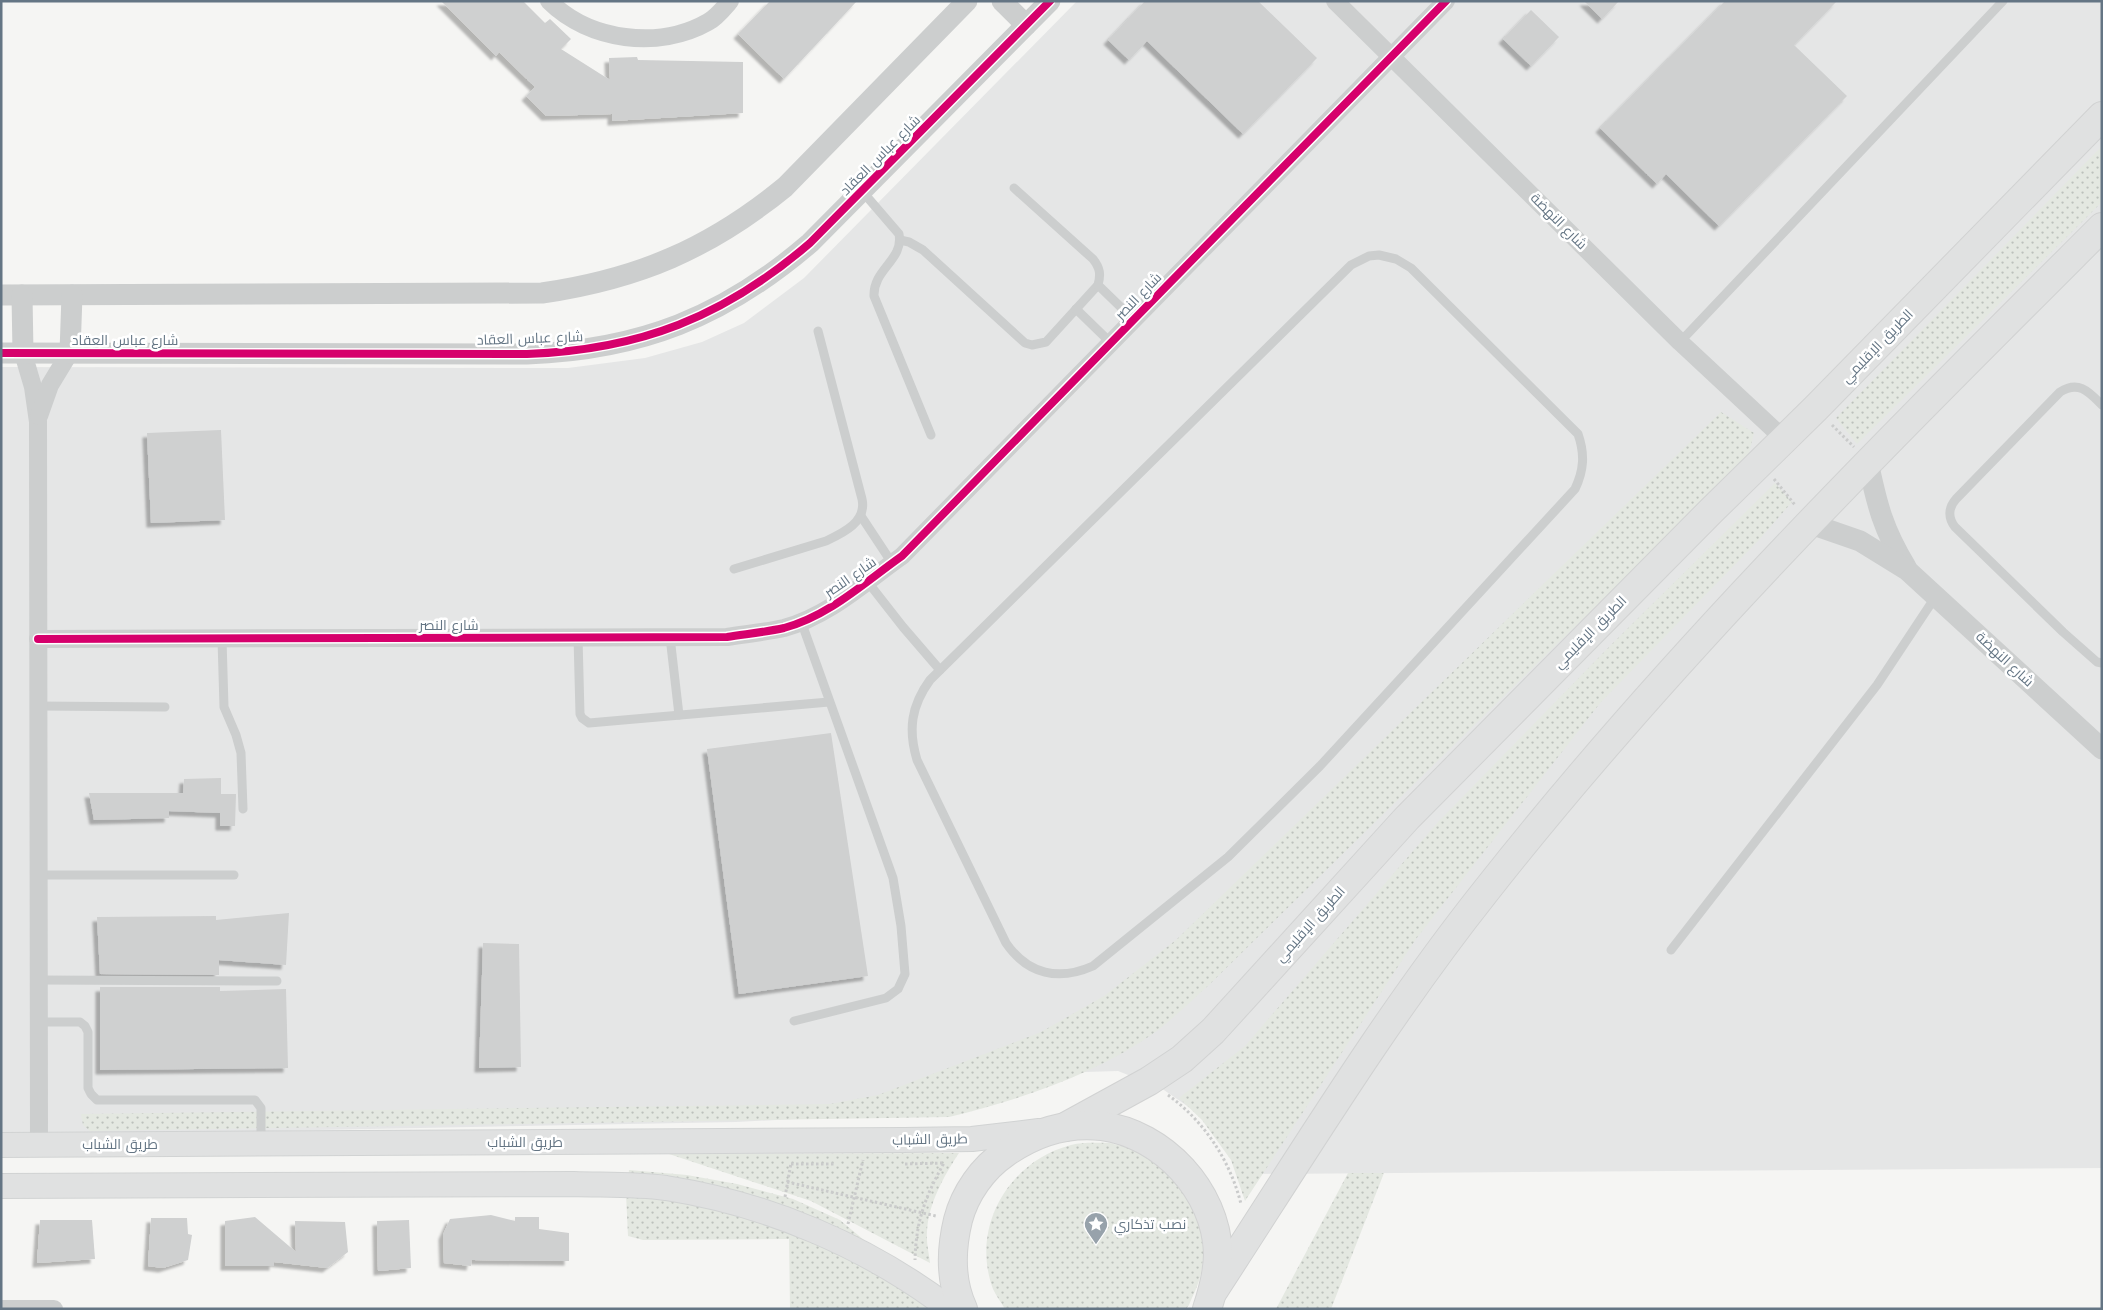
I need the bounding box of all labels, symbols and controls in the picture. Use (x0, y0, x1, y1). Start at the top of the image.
street label: شارع عباس العقاد (837, 112, 924, 199)
street label: شارع النهضة (1527, 190, 1590, 253)
street label: شارع النصر (1111, 269, 1165, 324)
street label: الطريق الإقليمي (1838, 306, 1919, 389)
street label: شارع عباس العقاد (476, 328, 584, 349)
street label: شارع عباس العقاد (72, 332, 178, 349)
street label: شارع النصر (820, 553, 879, 602)
street label: الطريق الإقليمي (1550, 592, 1632, 674)
street label: شارع النصر (418, 617, 479, 634)
street label: شارع النهضة (1972, 628, 2037, 690)
street label: الطريق الإقليمي (1272, 883, 1351, 968)
street label: طريق الشباب (892, 1130, 968, 1149)
street label: طريق الشباب (487, 1134, 563, 1151)
street label: طريق الشباب (82, 1136, 158, 1153)
place icon: نصب تذكاري (1083, 1211, 1109, 1245)
place label: نصب تذكاري (1114, 1216, 1186, 1236)

